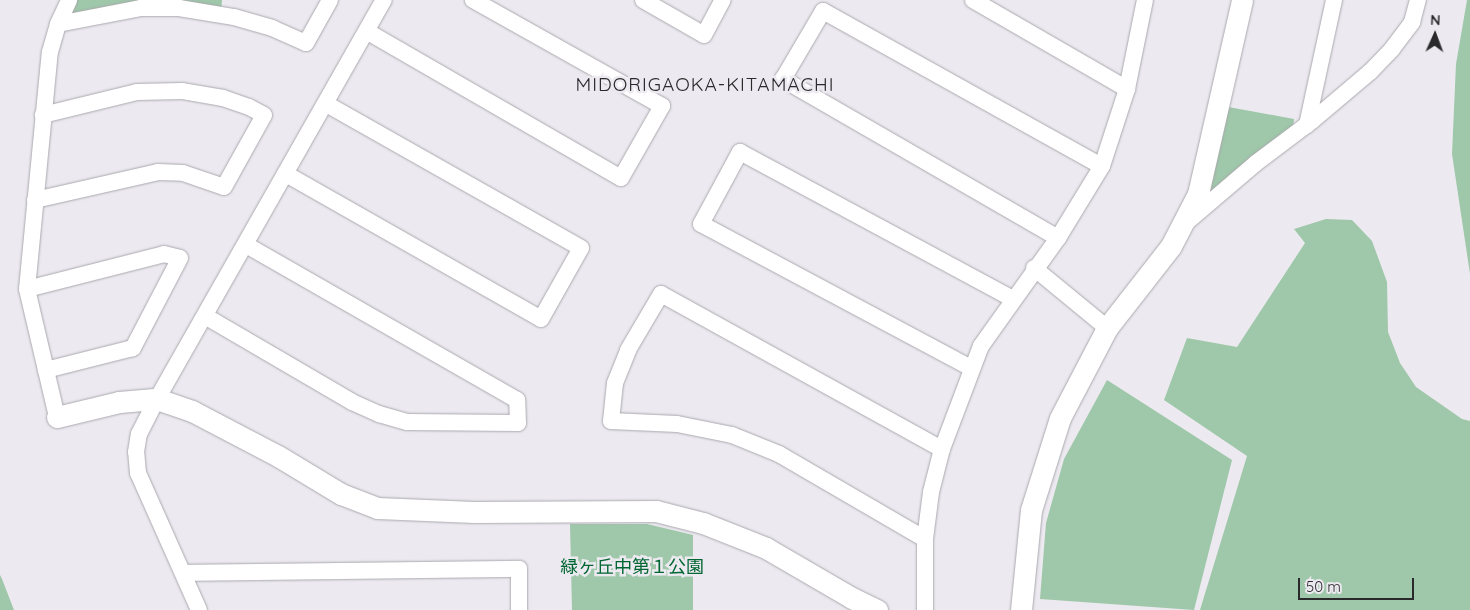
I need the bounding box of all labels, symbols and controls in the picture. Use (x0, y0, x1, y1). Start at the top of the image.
north arrow (1410, 10, 1460, 60)
text: N (1430, 11, 1441, 29)
district label: MIDORIGAOKA-KITAMACHI (573, 74, 837, 96)
park label: 緑ヶ丘中第１公園 (560, 556, 704, 578)
scale bar (1300, 568, 1416, 600)
text: 50 m (1306, 577, 1341, 596)

